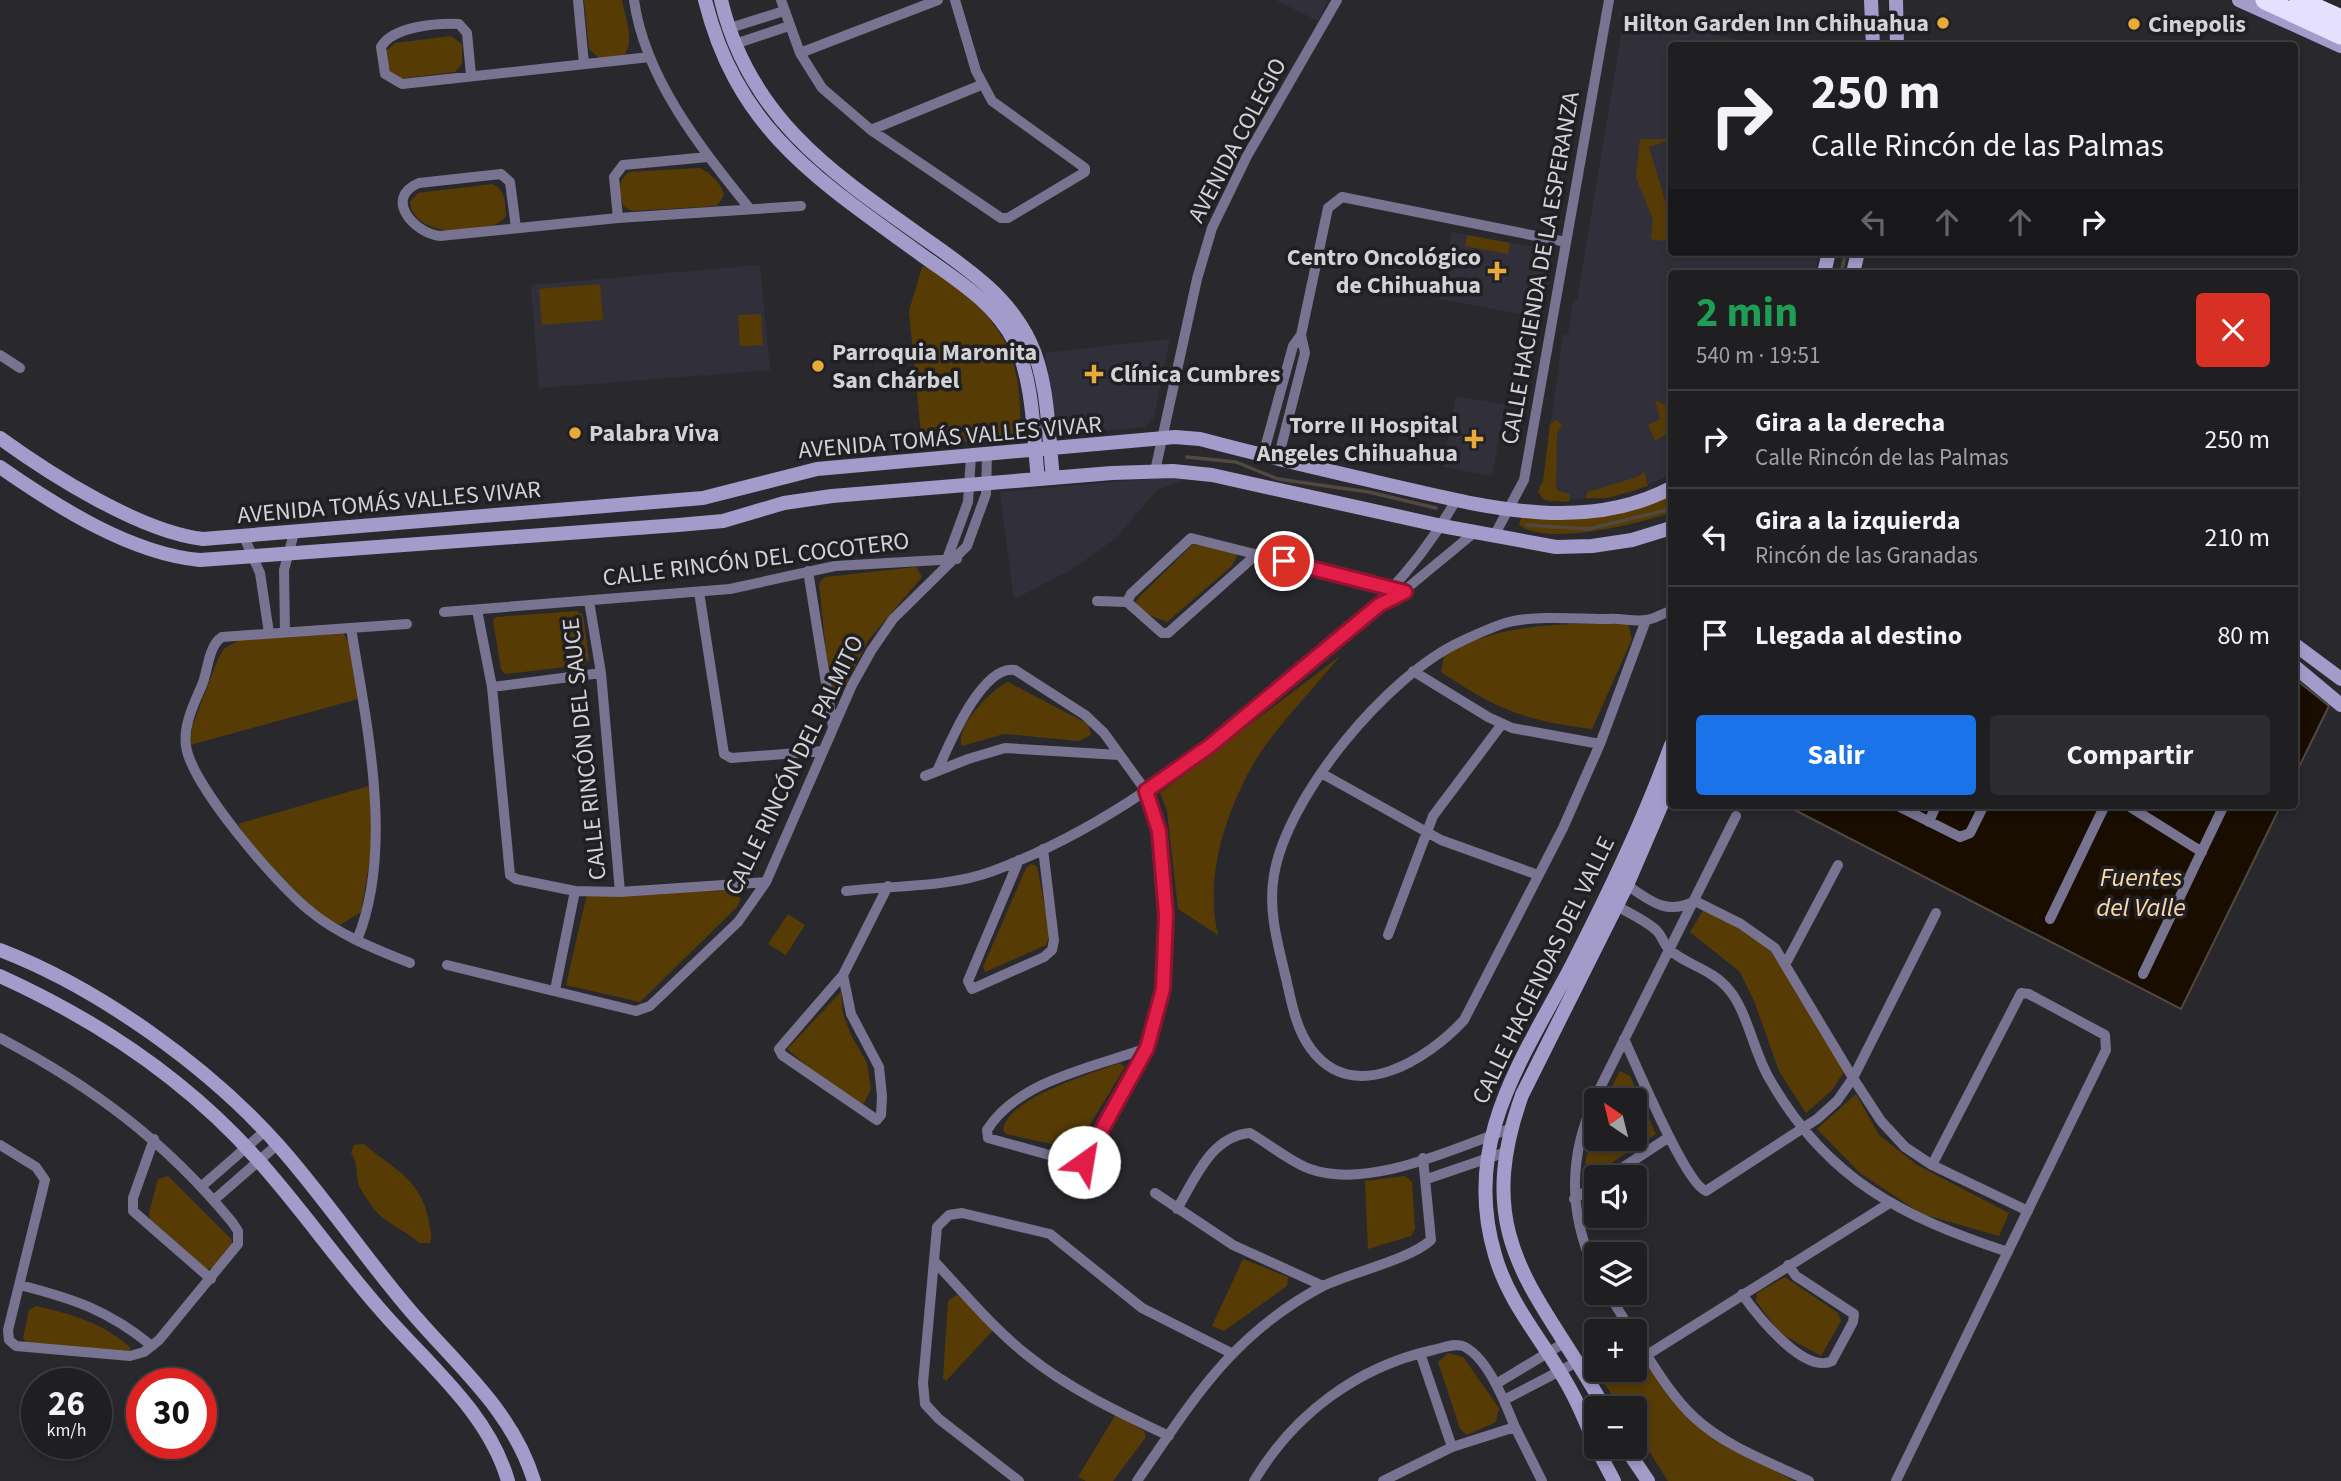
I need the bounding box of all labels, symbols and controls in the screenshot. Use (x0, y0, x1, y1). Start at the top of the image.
place label: Hilton Garden Inn Chihuahua (1623, 6, 1929, 41)
place label: Cinepolis (2148, 7, 2246, 42)
marker: Hilton Garden Inn Chihuahua (1935, 15, 1951, 31)
marker: Cinepolis (2126, 16, 2142, 32)
street label: AVENIDA COLEGIO (1179, 52, 1296, 229)
text: 250 m (1811, 58, 1940, 128)
icon: right (1696, 70, 1787, 161)
street label: CALLE HACIENDA DE LA ESPERANZA (1492, 89, 1589, 447)
text: Calle Rincón de las Palmas (1811, 123, 2164, 169)
icon: left (1855, 203, 1893, 241)
icon: ahead (1928, 203, 1966, 241)
icon: ahead (2001, 203, 2039, 241)
icon: right (2074, 203, 2112, 241)
place label: Centro Oncológico de Chihuahua (1287, 240, 1481, 303)
marker: Centro Oncológico de Chihuahua (1487, 261, 1507, 281)
text: 2 min (1696, 283, 1798, 343)
button: close (2196, 293, 2270, 367)
place label: Parroquia Maronita San Chárbel (832, 335, 1037, 398)
text: 540 m · 19:51 (1696, 339, 1820, 372)
place label: Clínica Cumbres (1110, 357, 1280, 392)
marker: Parroquia Maronita San Chárbel (810, 358, 826, 374)
marker: Clínica Cumbres (1084, 364, 1104, 384)
text: Gira a la derecha (1755, 404, 1945, 441)
street label: AVENIDA TOMÁS VALLES VIVAR (797, 407, 1103, 468)
place label: Torre II Hospital Angeles Chihuahua (1256, 408, 1458, 471)
place label: Palabra Viva (589, 416, 719, 451)
icon: right (1696, 420, 1734, 458)
text: 250 m (2204, 421, 2270, 458)
marker: Palabra Viva (567, 425, 583, 441)
marker: Torre II Hospital Angeles Chihuahua (1464, 429, 1484, 449)
text: Calle Rincón de las Palmas (1755, 441, 2009, 474)
street label: AVENIDA TOMÁS VALLES VIVAR (236, 472, 542, 533)
text: Gira a la izquierda (1755, 502, 1960, 539)
icon: left (1696, 518, 1734, 556)
text: 210 m (2204, 519, 2270, 556)
street label: CALLE RINCÓN DEL COCOTERO (601, 523, 911, 596)
pin (1254, 531, 1314, 591)
text: Rincón de las Granadas (1755, 539, 1978, 572)
icon: arrive (1265, 542, 1303, 580)
street label: CALLE RINCÓN DEL SAUCE (553, 616, 616, 882)
icon: arrive (1696, 616, 1734, 654)
text: Llegada al destino (1755, 617, 1962, 654)
text: 80 m (2217, 617, 2270, 654)
street label: CALLE RINCÓN DEL PALMITO (716, 629, 873, 901)
button: Salir (1696, 715, 1976, 795)
button: Compartir (1990, 715, 2270, 795)
street label: CALLE HACIENDAS DEL VALLE (1463, 830, 1624, 1110)
water label: Fuentes del Valle (2096, 859, 2186, 926)
north arrow (1584, 1088, 1647, 1152)
map controls (1584, 1088, 1647, 1459)
position arrow (1047, 1125, 1121, 1199)
button: sound (1584, 1165, 1647, 1228)
button: layers (1584, 1242, 1647, 1305)
button: + (1584, 1319, 1647, 1382)
speed limit sign: 30 (126, 1368, 217, 1459)
text: 26 (48, 1379, 85, 1429)
button: − (1584, 1396, 1647, 1459)
text: km/h (47, 1418, 86, 1443)

